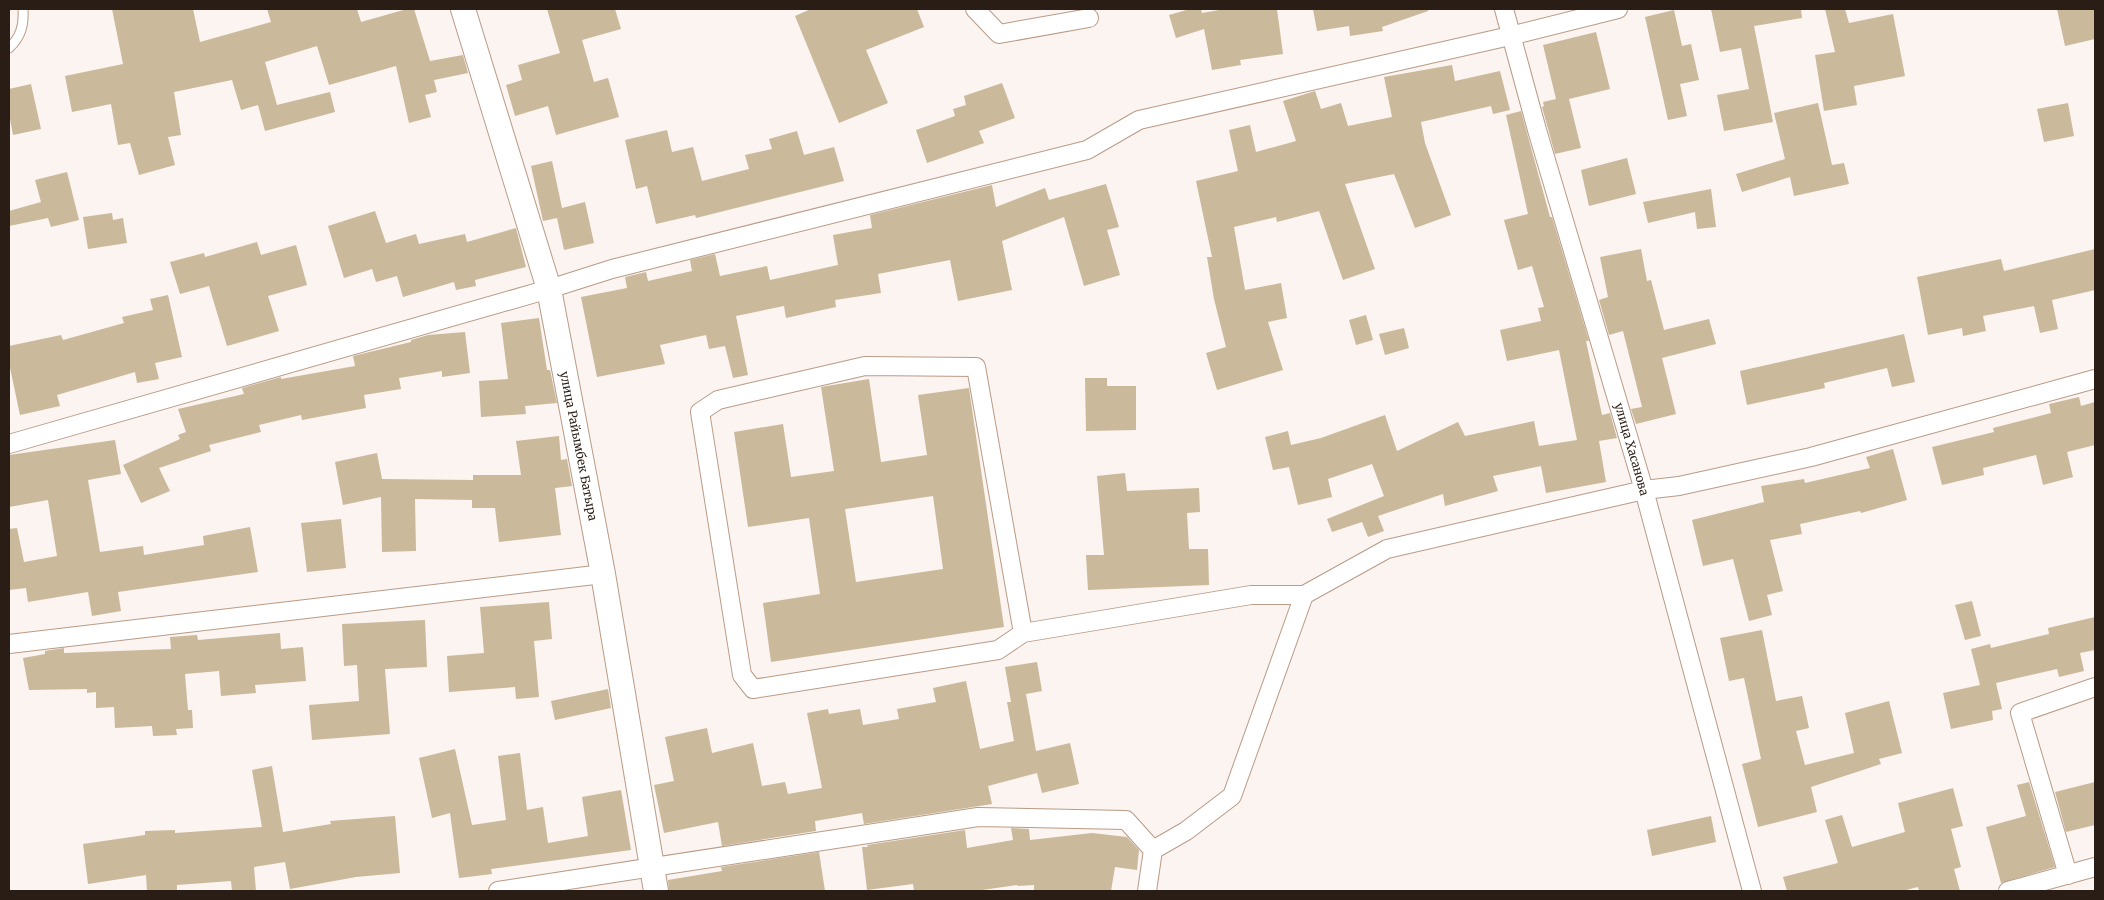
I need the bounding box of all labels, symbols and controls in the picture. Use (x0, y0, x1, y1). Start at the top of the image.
street label: улица Райымбек Батыра (557, 370, 601, 523)
street label: улица Хасанова (1612, 401, 1653, 498)

